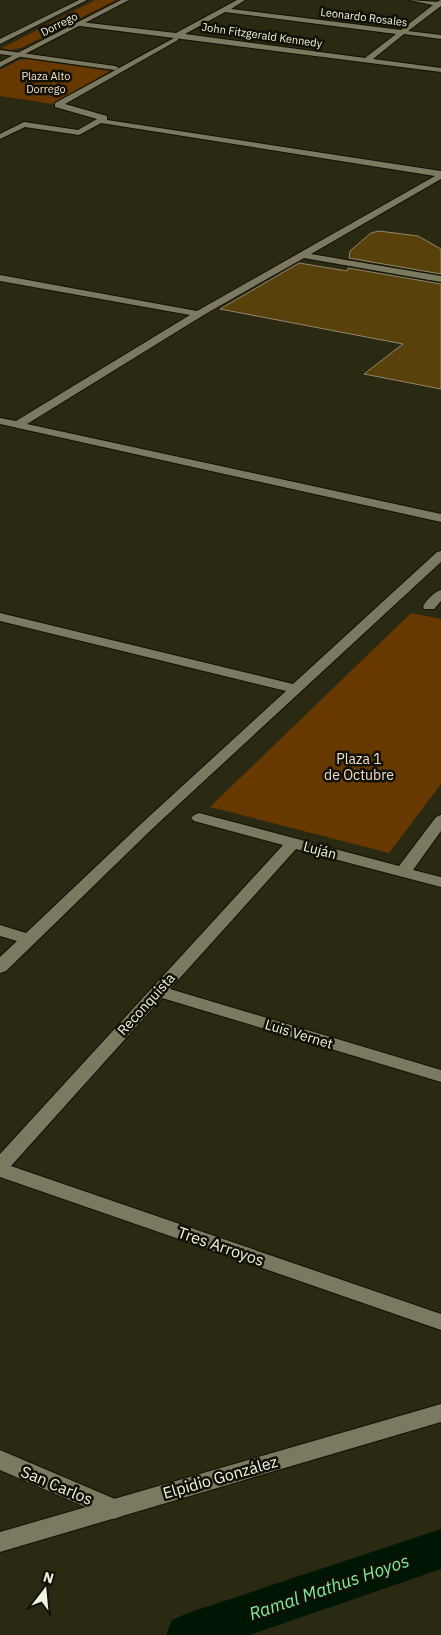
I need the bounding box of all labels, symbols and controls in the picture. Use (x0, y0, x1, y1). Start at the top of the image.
street label: Leonardo Rosales (320, 5, 408, 29)
street label: Dorrego (38, 9, 80, 39)
street label: John Fitzgerald Kennedy (201, 20, 324, 50)
park label: Plaza Alto Dorrego (21, 69, 71, 96)
park label: Plaza 1 de Octubre (324, 750, 394, 784)
street label: Luján (301, 837, 339, 863)
street label: Reconquista (113, 969, 179, 1039)
street label: Luis Vernet (263, 1015, 335, 1053)
street label: Tres Arroyos (175, 1222, 267, 1270)
street label: Elpidio González (160, 1451, 280, 1503)
street label: San Carlos (18, 1461, 96, 1509)
water label: Ramal Mathus Hoyos (246, 1549, 412, 1625)
north arrow (20, 1565, 70, 1615)
text: N (41, 1567, 56, 1588)

